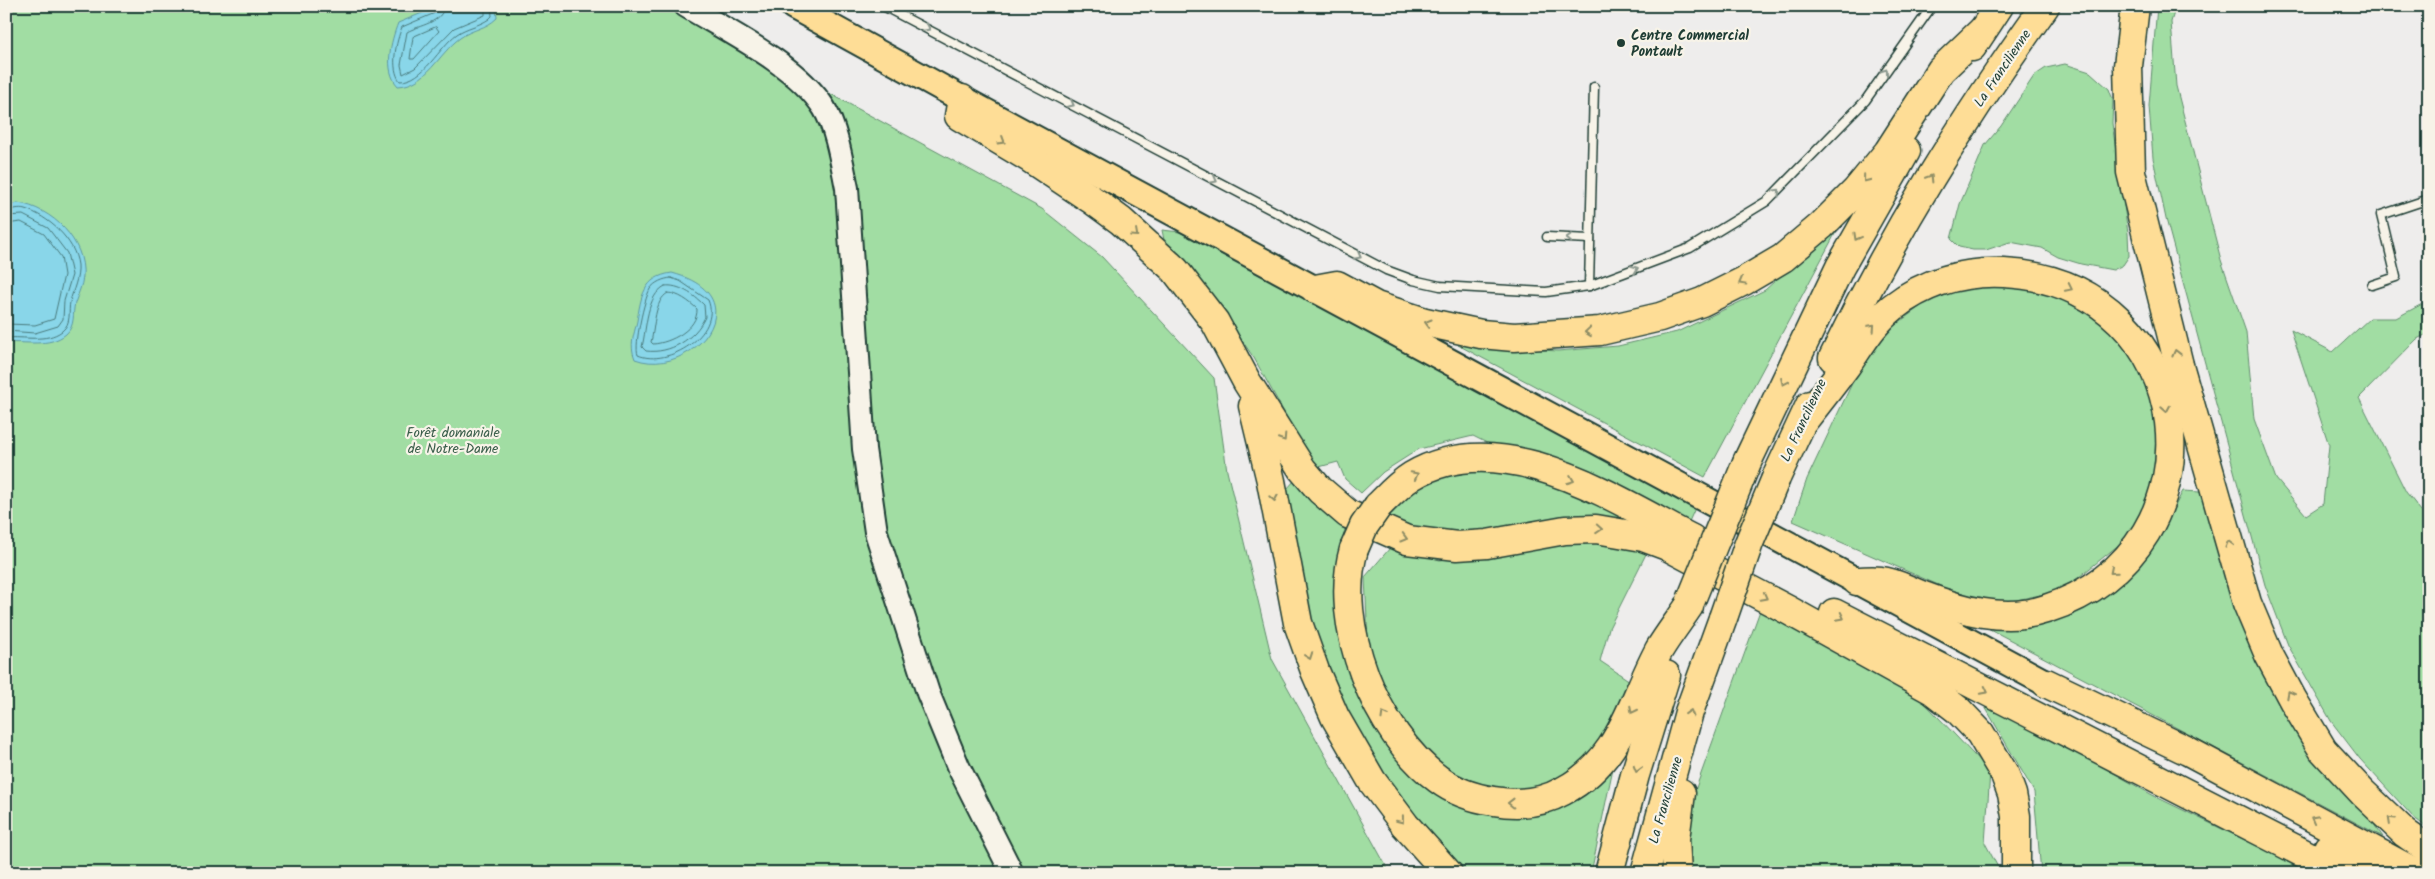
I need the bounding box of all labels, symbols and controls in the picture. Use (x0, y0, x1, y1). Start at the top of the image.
one-way arrow (922, 22, 931, 32)
place label: Centre Commercial Pontault (1631, 25, 1749, 63)
street label: La Francilienne (1969, 25, 2037, 112)
marker: Centre Commercial Pontault (1615, 37, 1627, 49)
one-way arrow (1880, 69, 1888, 78)
one-way arrow (1065, 98, 1074, 108)
one-way arrow (996, 135, 1005, 145)
one-way arrow (1863, 173, 1872, 182)
one-way arrow (1209, 174, 1218, 184)
one-way arrow (1923, 174, 1933, 183)
one-way arrow (1771, 189, 1780, 198)
one-way arrow (1129, 228, 1138, 237)
one-way arrow (1853, 232, 1863, 241)
one-way arrow (1565, 233, 1572, 243)
one-way arrow (1353, 249, 1362, 259)
one-way arrow (1630, 265, 1639, 275)
one-way arrow (1738, 276, 1747, 286)
one-way arrow (2063, 282, 2072, 292)
one-way arrow (1423, 318, 1432, 329)
one-way arrow (1866, 324, 1875, 333)
one-way arrow (1584, 326, 1592, 337)
one-way arrow (2171, 349, 2182, 358)
street label: La Francilienne (1775, 375, 1833, 466)
one-way arrow (1780, 377, 1790, 386)
one-way arrow (2161, 404, 2171, 413)
park label: Forêt domaniale de Notre-Dame (406, 422, 500, 460)
one-way arrow (1276, 433, 1286, 442)
one-way arrow (1410, 471, 1419, 481)
one-way arrow (1566, 474, 1575, 484)
one-way arrow (1268, 493, 1278, 502)
one-way arrow (1596, 524, 1604, 535)
one-way arrow (1400, 533, 1408, 543)
one-way arrow (2224, 539, 2235, 548)
one-way arrow (2110, 566, 2119, 575)
one-way arrow (1759, 591, 1768, 601)
one-way arrow (1835, 611, 1844, 621)
one-way arrow (1303, 651, 1313, 660)
one-way arrow (1980, 685, 1989, 695)
one-way arrow (2286, 690, 2296, 699)
one-way arrow (1629, 705, 1639, 714)
one-way arrow (1684, 709, 1694, 718)
one-way arrow (1381, 712, 1391, 721)
street label: La Francilienne (1643, 753, 1689, 846)
one-way arrow (1632, 764, 1642, 773)
one-way arrow (1507, 798, 1515, 808)
one-way arrow (1395, 814, 1403, 823)
one-way arrow (2310, 815, 2319, 825)
one-way arrow (2387, 817, 2396, 826)

